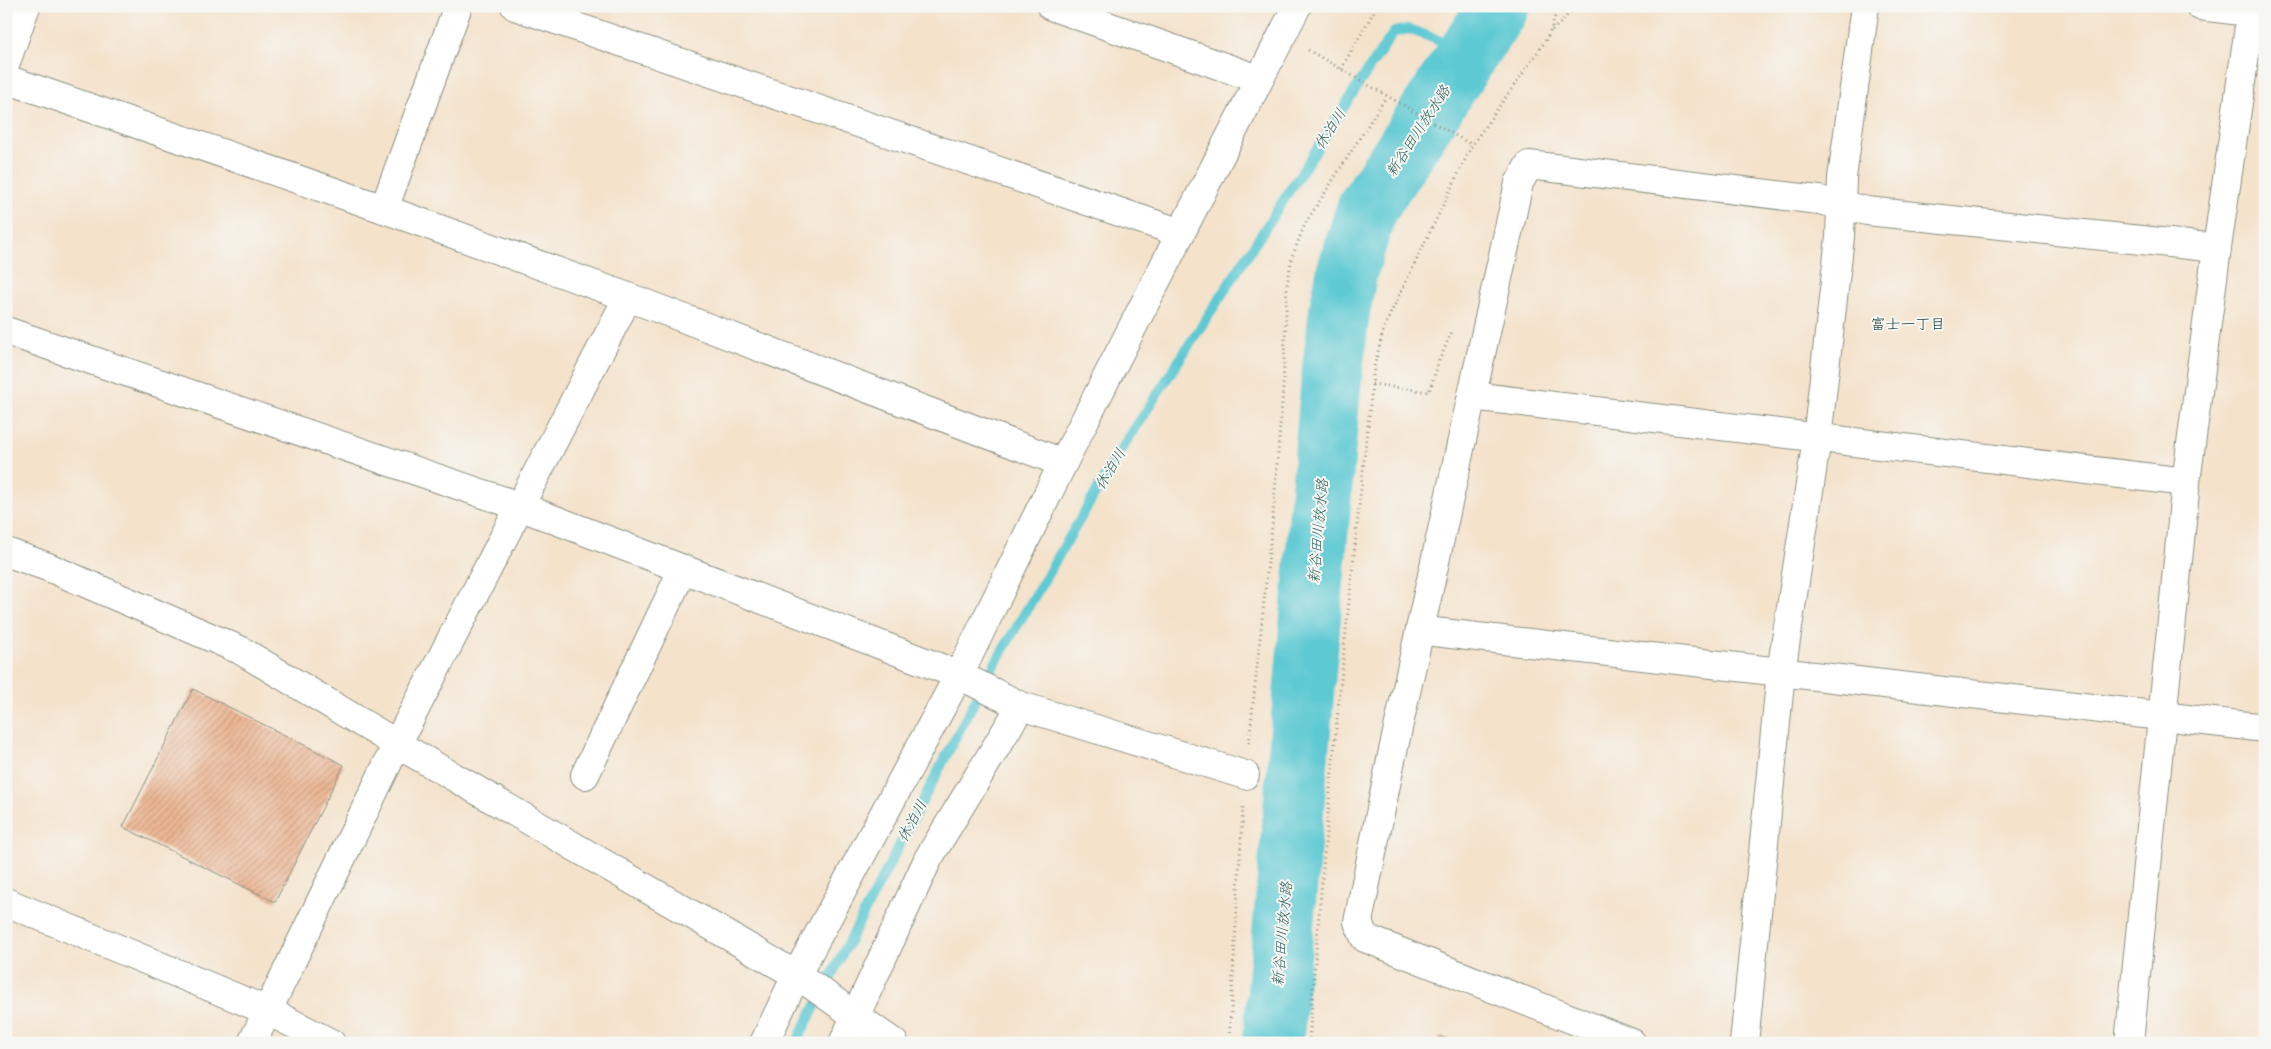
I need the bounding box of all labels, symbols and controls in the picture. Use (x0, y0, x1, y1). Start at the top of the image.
water label: 新谷田川放水路 (1381, 81, 1456, 180)
water label: 休泊川 (1309, 105, 1351, 153)
district label: 富士一丁目 (1870, 314, 1946, 334)
water label: 休泊川 (1090, 445, 1130, 493)
water label: 新谷田川放水路 (1303, 477, 1333, 584)
water label: 休泊川 (893, 796, 931, 846)
water label: 新谷田川放水路 (1267, 880, 1297, 987)

